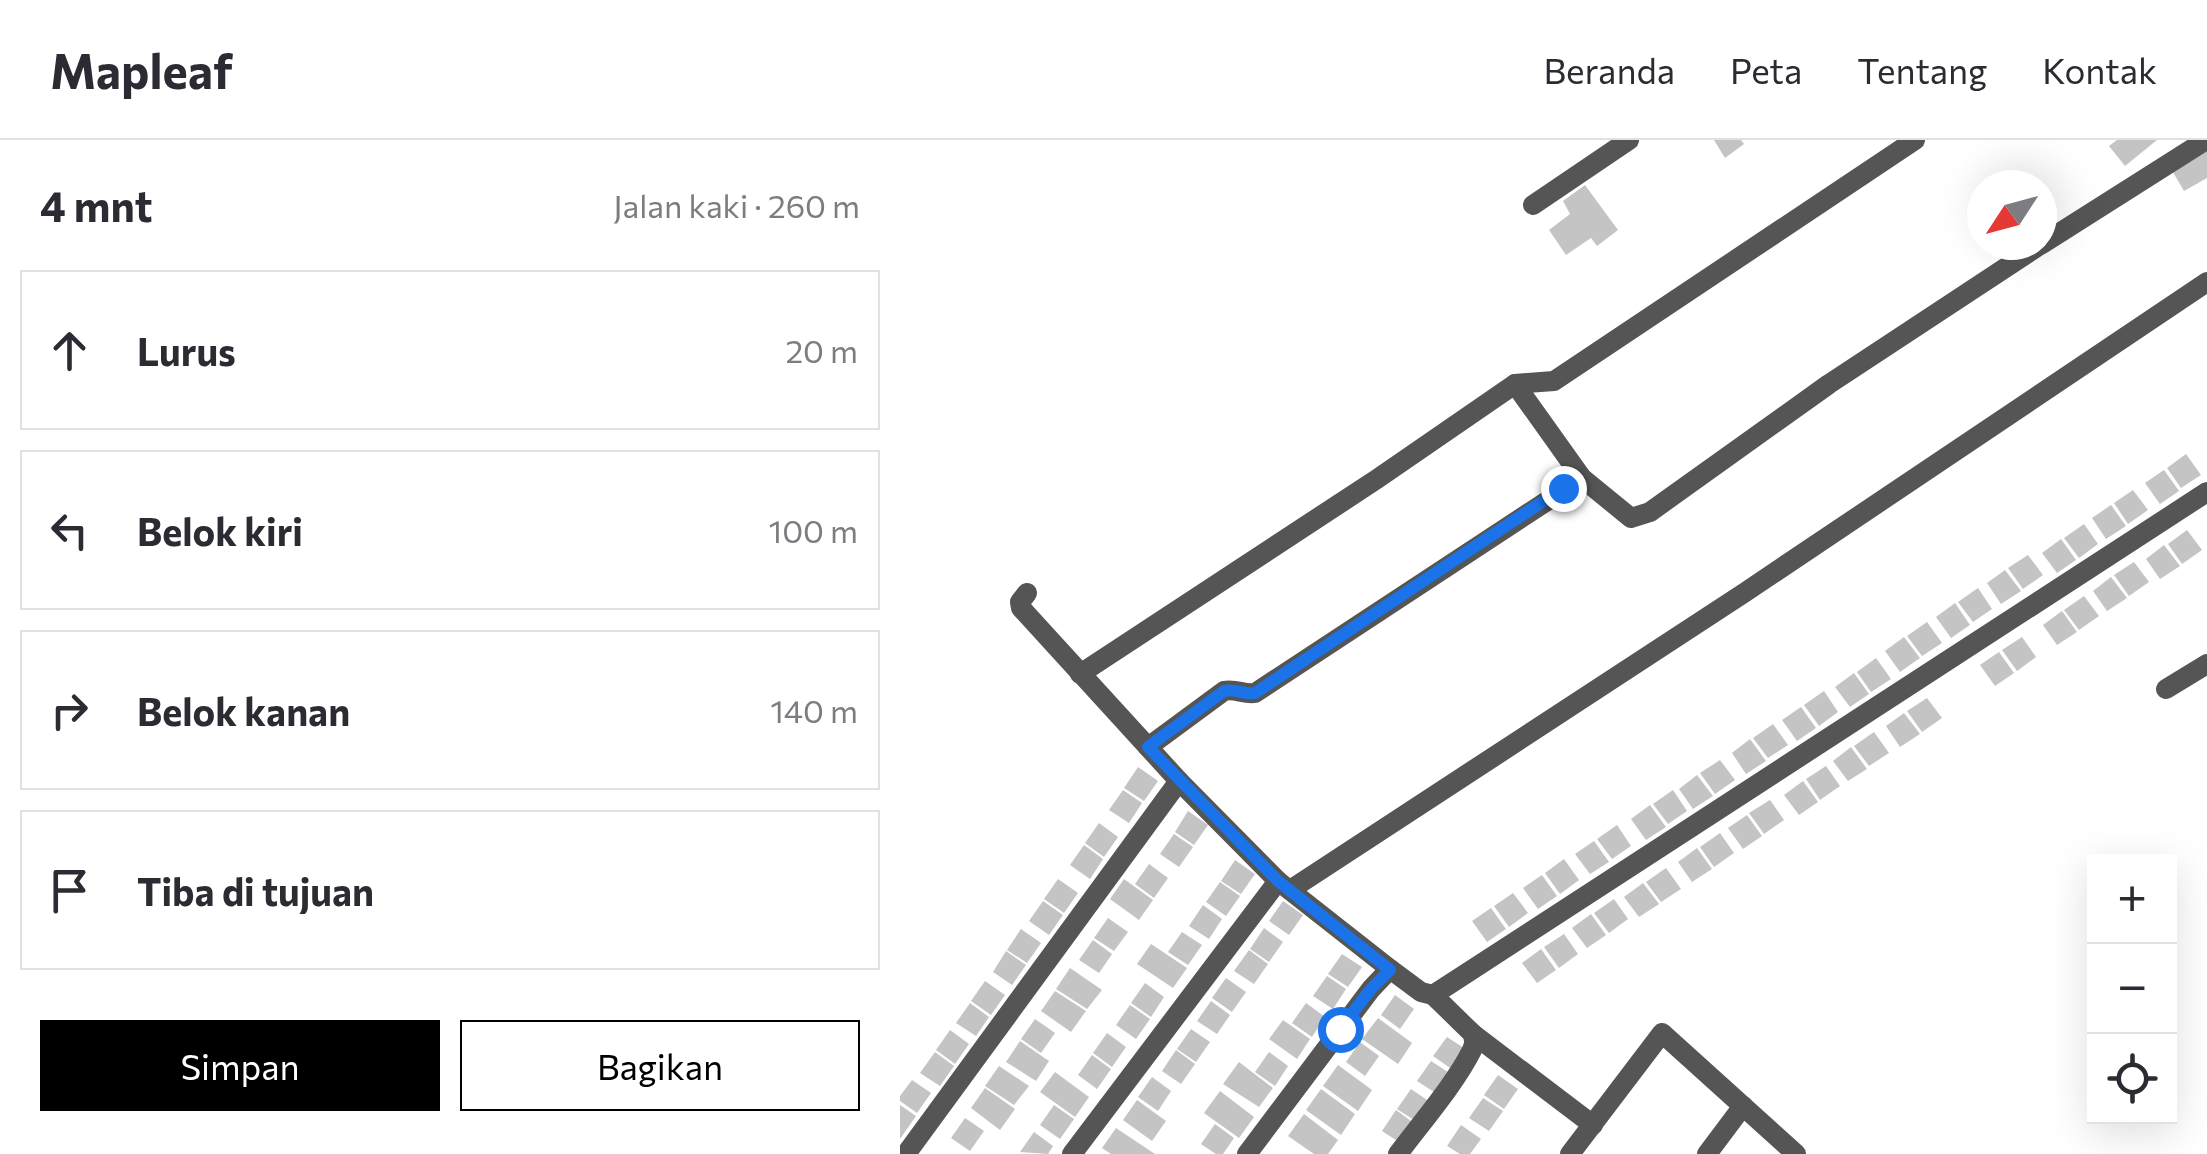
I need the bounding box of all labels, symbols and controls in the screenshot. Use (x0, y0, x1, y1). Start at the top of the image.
text: Mapleaf (50, 40, 233, 99)
text: Beranda (1543, 48, 1675, 91)
text: Peta (1730, 48, 1802, 91)
text: Tentang (1857, 48, 1987, 91)
text: Kontak (2042, 48, 2157, 91)
north arrow (1967, 170, 2057, 260)
text: 4 mnt (40, 179, 152, 231)
text: Jalan kaki · 260 m (613, 185, 860, 225)
icon: ahead (42, 323, 97, 378)
text: Lurus (137, 327, 236, 374)
text: 20 m (785, 330, 858, 370)
route end (1541, 466, 1587, 512)
icon: left (42, 503, 97, 558)
text: Belok kiri (137, 507, 303, 554)
text: 100 m (769, 510, 858, 550)
icon: right (42, 683, 97, 738)
text: Belok kanan (137, 687, 350, 734)
text: 140 m (770, 690, 858, 730)
map controls (2087, 854, 2177, 1124)
button: + (2087, 854, 2177, 944)
icon: arrive (42, 863, 97, 918)
text: Tiba di tujuan (137, 867, 374, 914)
button: − (2087, 944, 2177, 1034)
route start (1318, 1007, 1364, 1053)
button: Simpan (40, 1020, 440, 1111)
button: Bagikan (460, 1020, 860, 1111)
button: locate (2087, 1034, 2177, 1124)

